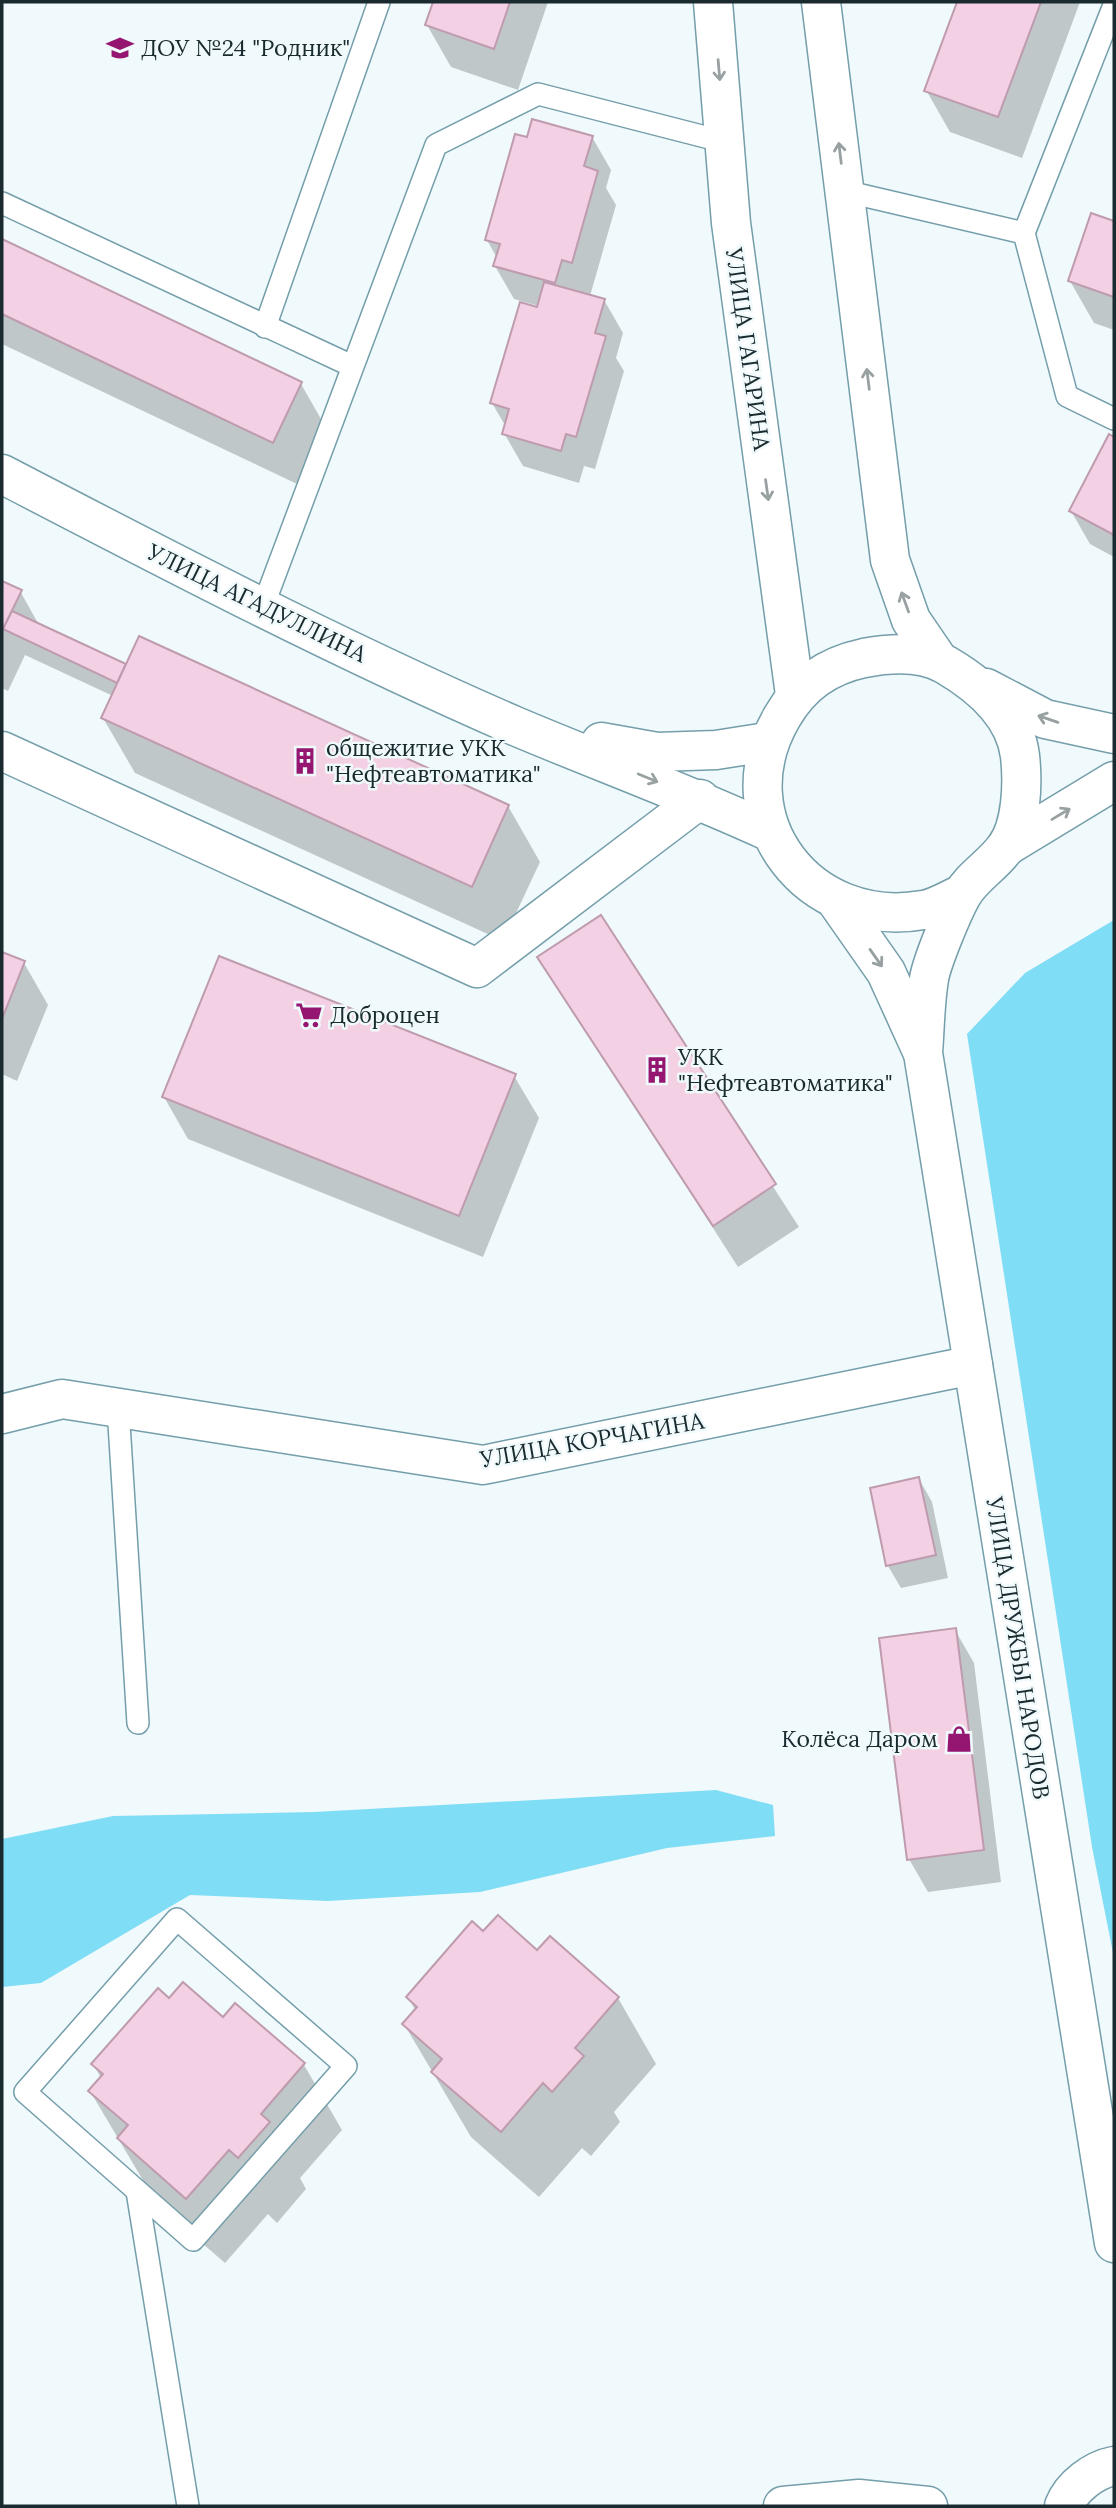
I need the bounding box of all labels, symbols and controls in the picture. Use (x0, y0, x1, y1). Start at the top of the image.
school or university icon: ДОУ №24 "Родник" (105, 33, 135, 63)
place label: ДОУ №24 "Родник" (141, 33, 350, 62)
one-way arrow (713, 58, 726, 81)
one-way arrow (833, 142, 846, 165)
street label: УЛИЦА ГАГАРИНА (720, 245, 777, 453)
one-way arrow (861, 368, 874, 390)
one-way arrow (761, 478, 774, 501)
street label: УЛИЦА АГАДУЛЛИНА (142, 536, 372, 668)
one-way arrow (898, 592, 910, 614)
one-way arrow (1038, 712, 1060, 724)
place label: общежитие УКК "Нефтеавтоматика" (326, 733, 541, 788)
building icon: общежитие УКК "Нефтеавтоматика" (290, 746, 320, 776)
one-way arrow (636, 773, 658, 786)
one-way arrow (1050, 806, 1070, 820)
one-way arrow (869, 948, 883, 967)
supermarket icon: Доброцен (294, 1000, 324, 1030)
place label: Доброцен (330, 1000, 440, 1029)
place label: УКК "Нефтеавтоматика" (677, 1042, 893, 1097)
building icon: УКК "Нефтеавтоматика" (642, 1055, 672, 1085)
street label: УЛИЦА КОРЧАГИНА (477, 1405, 707, 1474)
street label: УЛИЦА ДРУЖБЫ НАРОДОВ (980, 1494, 1057, 1801)
place label: Колёса Даром (781, 1724, 938, 1753)
shop icon: Колёса Даром (944, 1724, 974, 1754)

